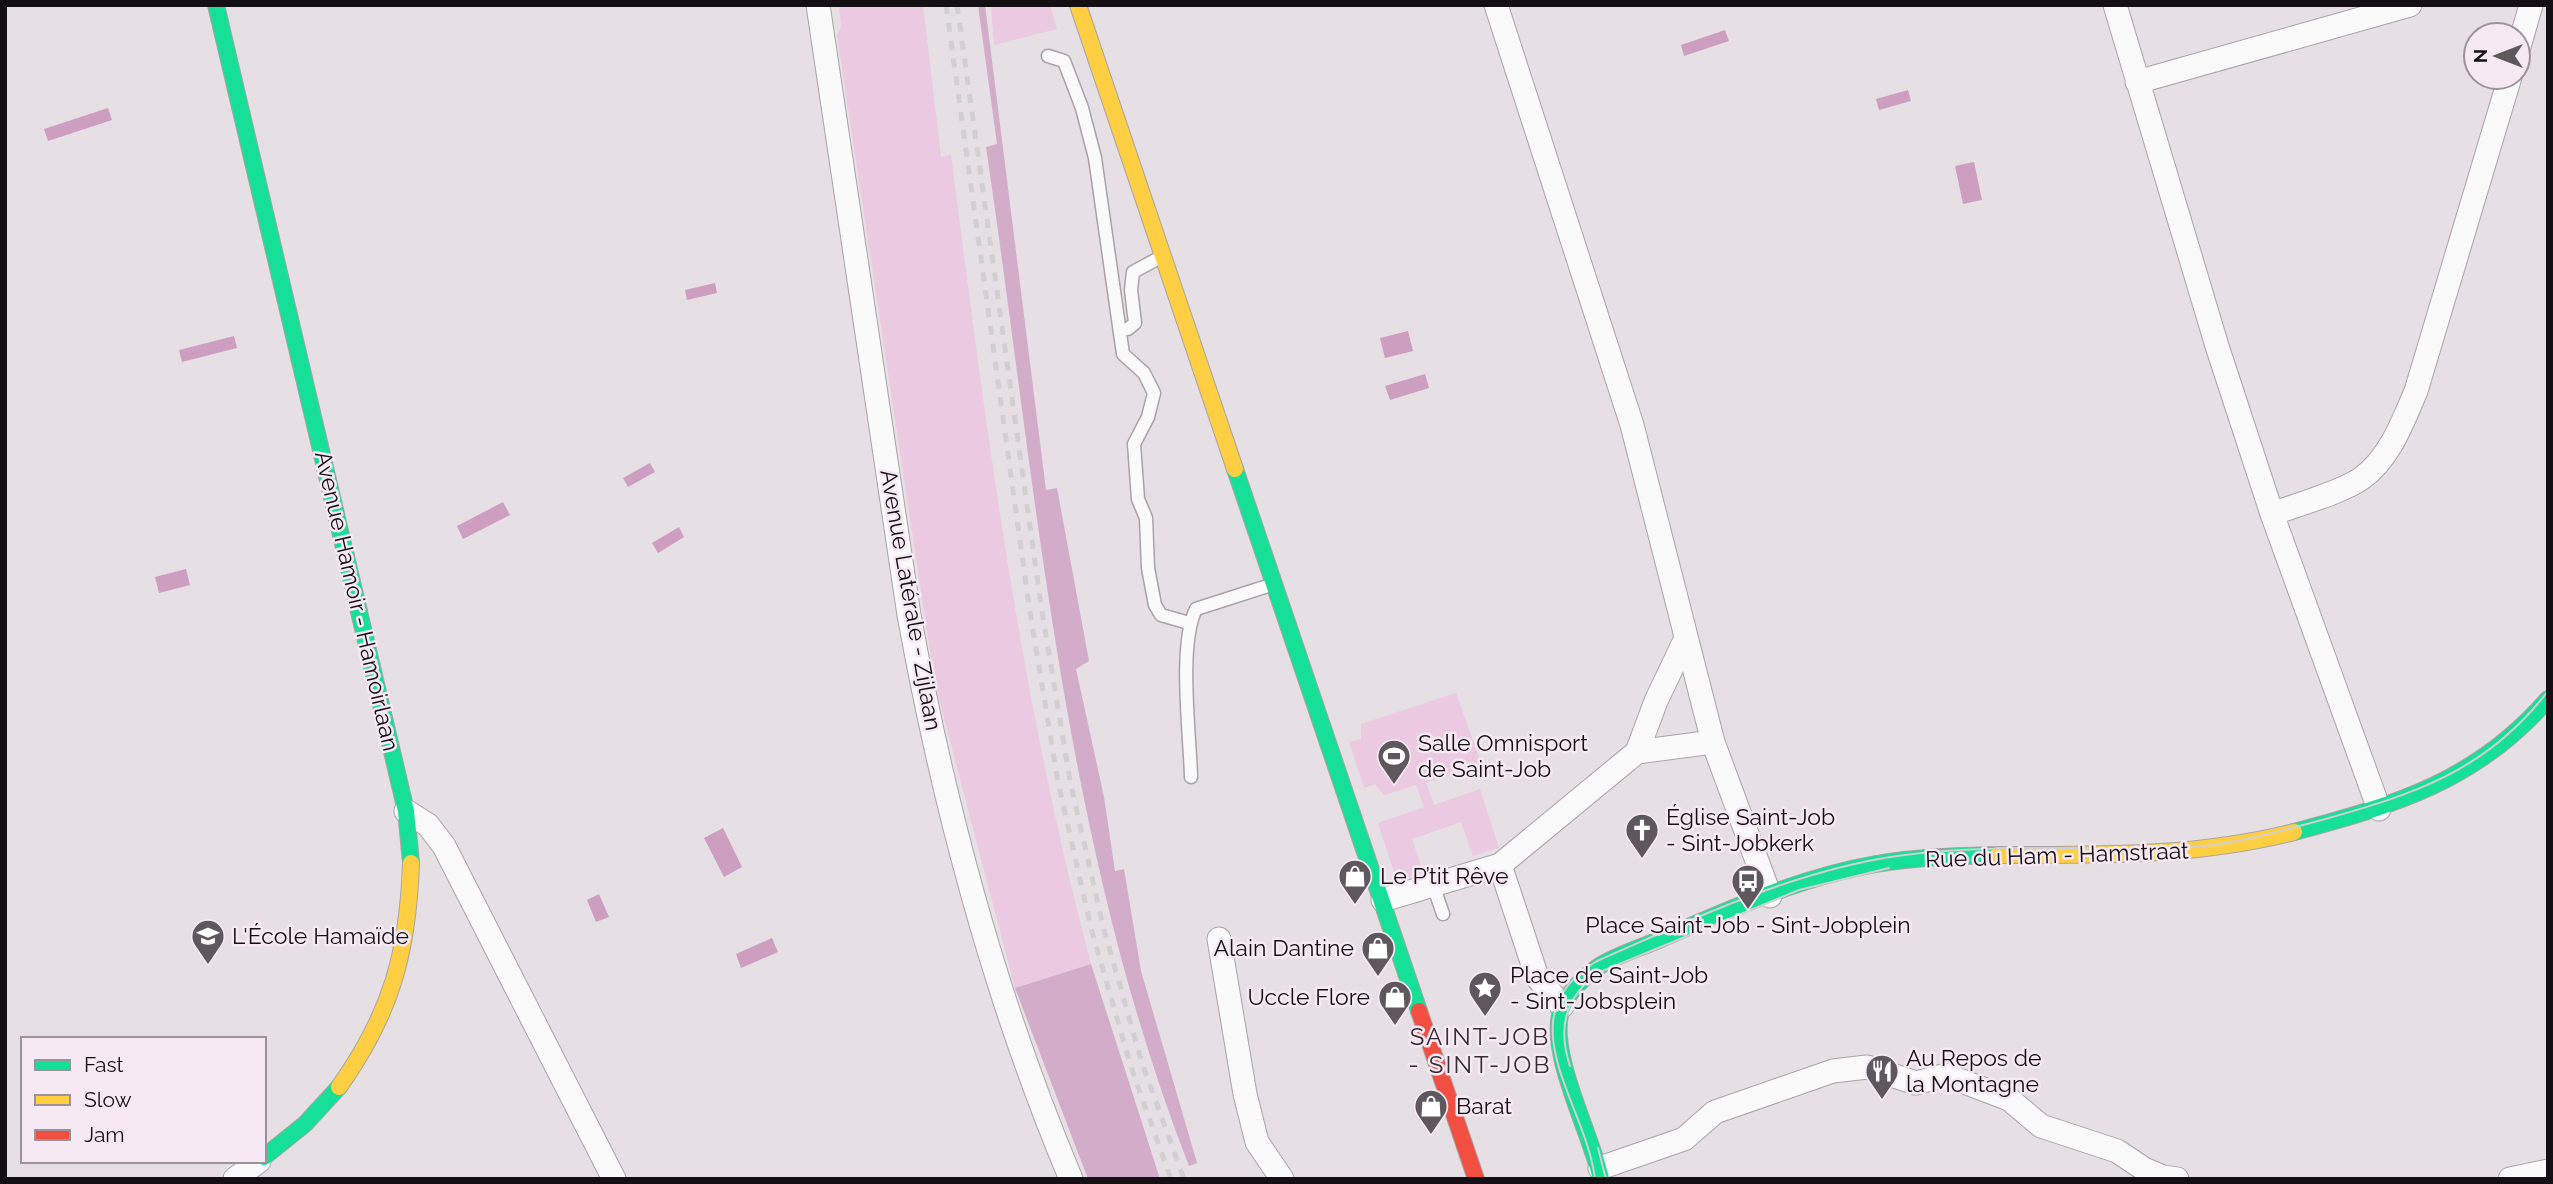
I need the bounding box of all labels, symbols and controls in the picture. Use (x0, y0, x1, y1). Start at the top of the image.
north arrow (2462, 21, 2532, 91)
text: N (2469, 49, 2491, 63)
street label: Avenue Hamoir - Hamoirlaan (310, 448, 405, 753)
street label: Avenue Latérale - Zijlaan (875, 467, 948, 733)
place label: Salle Omnisport de Saint-Job (1418, 729, 1588, 782)
sports icon: Salle Omnisport de Saint-Job (1375, 737, 1413, 786)
place label: Église Saint-Job - Sint-Jobkerk (1666, 803, 1835, 856)
church icon: Église Saint-Job - Sint-Jobkerk (1623, 811, 1661, 860)
street label: Rue du Ham - Hamstraat (1925, 836, 2190, 873)
shop icon: Le P’tit Rêve (1336, 857, 1374, 906)
place label: Le P’tit Rêve (1380, 862, 1508, 889)
bus stop icon: Place Saint-Job - Sint-Jobplein (1729, 862, 1767, 911)
place label: Place Saint-Job - Sint-Jobplein (1585, 911, 1911, 938)
school or university icon: L'École Hamaïde (189, 917, 227, 966)
place label: L'École Hamaïde (232, 922, 409, 949)
shop icon: Alain Dantine (1359, 929, 1397, 978)
place label: Alain Dantine (1214, 934, 1354, 961)
place label: Place de Saint-Job - Sint-Jobsplein (1510, 961, 1708, 1014)
place icon: Place de Saint-Job - Sint-Jobsplein (1466, 969, 1504, 1018)
shop icon: Uccle Flore (1376, 978, 1414, 1027)
place label: Uccle Flore (1247, 983, 1370, 1010)
district label: SAINT-JOB - SINT-JOB (1409, 1022, 1551, 1079)
legend (21, 1037, 266, 1163)
place label: Au Repos de la Montagne (1906, 1044, 2042, 1097)
text: Fast (84, 1052, 124, 1077)
restaurant icon: Au Repos de la Montagne (1863, 1052, 1901, 1101)
text: Slow (84, 1087, 132, 1112)
shop icon: Barat (1412, 1087, 1450, 1136)
place label: Barat (1456, 1092, 1512, 1119)
text: Jam (84, 1122, 125, 1147)

